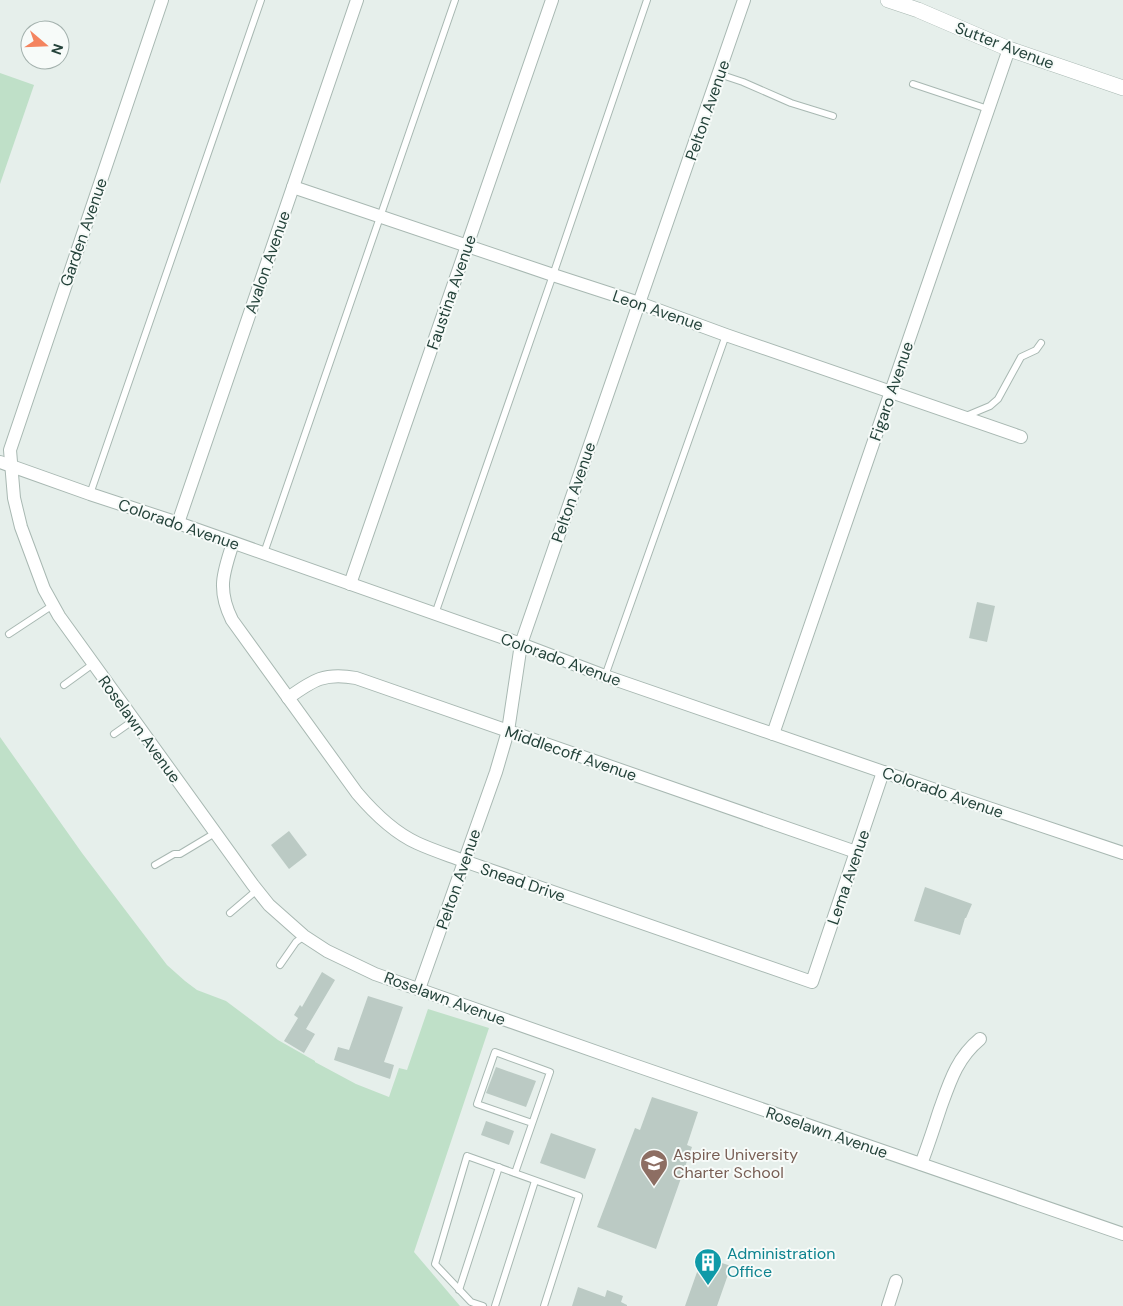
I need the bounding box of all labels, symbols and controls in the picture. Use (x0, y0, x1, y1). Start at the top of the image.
street label: Sutter Avenue (952, 17, 1057, 74)
north arrow (20, 20, 70, 70)
text: N (47, 41, 67, 57)
street label: Pelton Avenue (680, 57, 734, 163)
street label: Garden Avenue (55, 175, 112, 289)
street label: Avalon Avenue (240, 208, 295, 316)
street label: Faustina Avenue (422, 232, 481, 352)
street label: Leon Avenue (610, 285, 706, 336)
street label: Figaro Avenue (865, 339, 918, 444)
street label: Pelton Avenue (546, 439, 600, 545)
street label: Colorado Avenue (115, 494, 242, 555)
street label: Colorado Avenue (498, 628, 624, 691)
street label: Roselawn Avenue (94, 671, 186, 787)
street label: Middlecoff Avenue (502, 721, 640, 786)
street label: Colorado Avenue (879, 762, 1006, 823)
street label: Pelton Avenue (431, 826, 485, 932)
street label: Lema Avenue (822, 827, 874, 927)
street label: Snead Drive (478, 858, 568, 907)
street label: Roselawn Avenue (381, 967, 508, 1030)
street label: Roselawn Avenue (763, 1102, 891, 1163)
place label: Aspire University Charter School (673, 1144, 798, 1183)
school or university icon: Aspire University Charter School (639, 1148, 669, 1187)
place label: Administration Office (727, 1243, 835, 1282)
building icon: Administration Office (693, 1247, 723, 1286)

